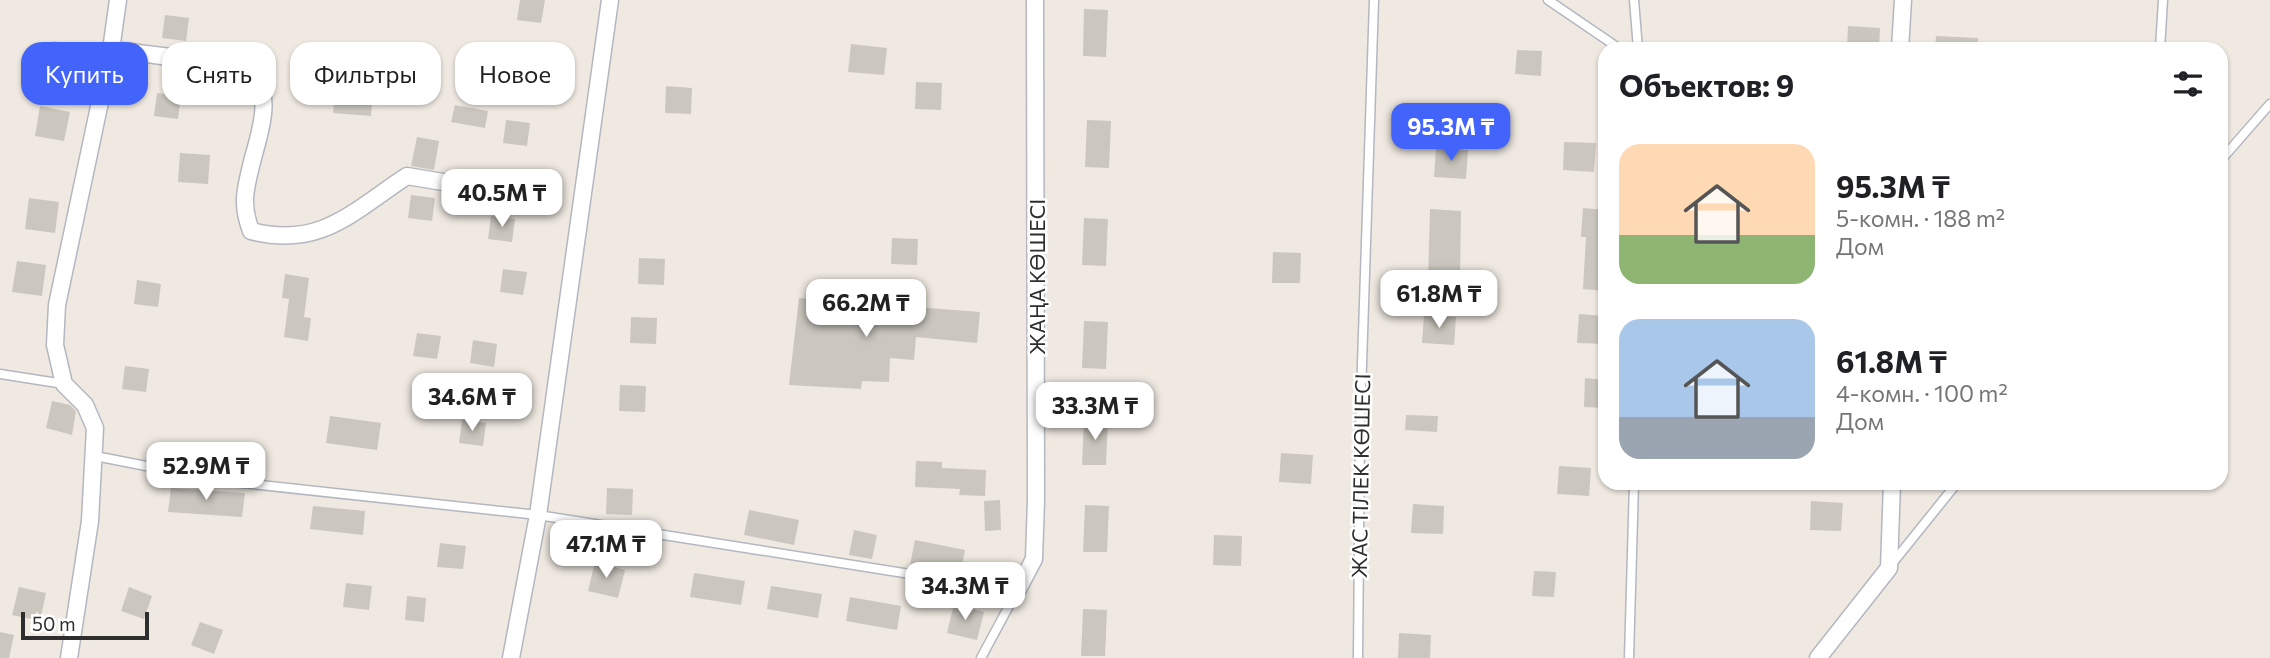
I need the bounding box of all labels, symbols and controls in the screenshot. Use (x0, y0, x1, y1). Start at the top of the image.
chip: Купить (21, 42, 148, 105)
chip: Снять (162, 42, 276, 105)
chip: Фильтры (290, 42, 441, 105)
chip: Новое (455, 42, 575, 105)
icon: filters (2169, 65, 2207, 103)
text: Объектов: 9 (1619, 66, 1794, 103)
pin: 95.3M ₸ (1386, 104, 1516, 163)
text: 95.3M ₸ (1407, 112, 1495, 140)
text: 95.3M ₸ (1836, 167, 1950, 204)
pin: 40.5M ₸ (437, 170, 567, 229)
icon: home (1675, 172, 1759, 256)
text: 40.5M ₸ (457, 178, 547, 206)
street label: ЖАҢА КӨШЕСІ (1024, 199, 1049, 355)
text: 5-комн. · 188 m² (1836, 204, 2005, 232)
text: Дом (1836, 232, 1884, 260)
pin: 61.8M ₸ (1374, 270, 1504, 330)
text: 61.8M ₸ (1396, 279, 1482, 307)
pin: 66.2M ₸ (801, 280, 931, 339)
text: 66.2M ₸ (822, 288, 910, 316)
text: 61.8M ₸ (1836, 342, 1947, 379)
icon: home (1675, 347, 1759, 431)
street label: ЖАС ТІЛЕК КӨШЕСІ (1346, 373, 1374, 579)
pin: 34.6M ₸ (407, 374, 537, 433)
text: 4-комн. · 100 m² (1836, 379, 2008, 407)
text: 34.6M ₸ (428, 382, 516, 410)
pin: 33.3M ₸ (1030, 382, 1160, 442)
text: 33.3M ₸ (1052, 391, 1138, 419)
text: Дом (1836, 407, 1884, 435)
pin: 52.9M ₸ (141, 442, 271, 502)
text: 52.9M ₸ (162, 451, 250, 479)
pin: 47.1M ₸ (541, 520, 671, 580)
text: 47.1M ₸ (566, 529, 646, 557)
pin: 34.3M ₸ (900, 562, 1030, 622)
text: 34.3M ₸ (921, 571, 1009, 599)
scale bar (21, 609, 149, 641)
text: 50 m (32, 612, 76, 635)

